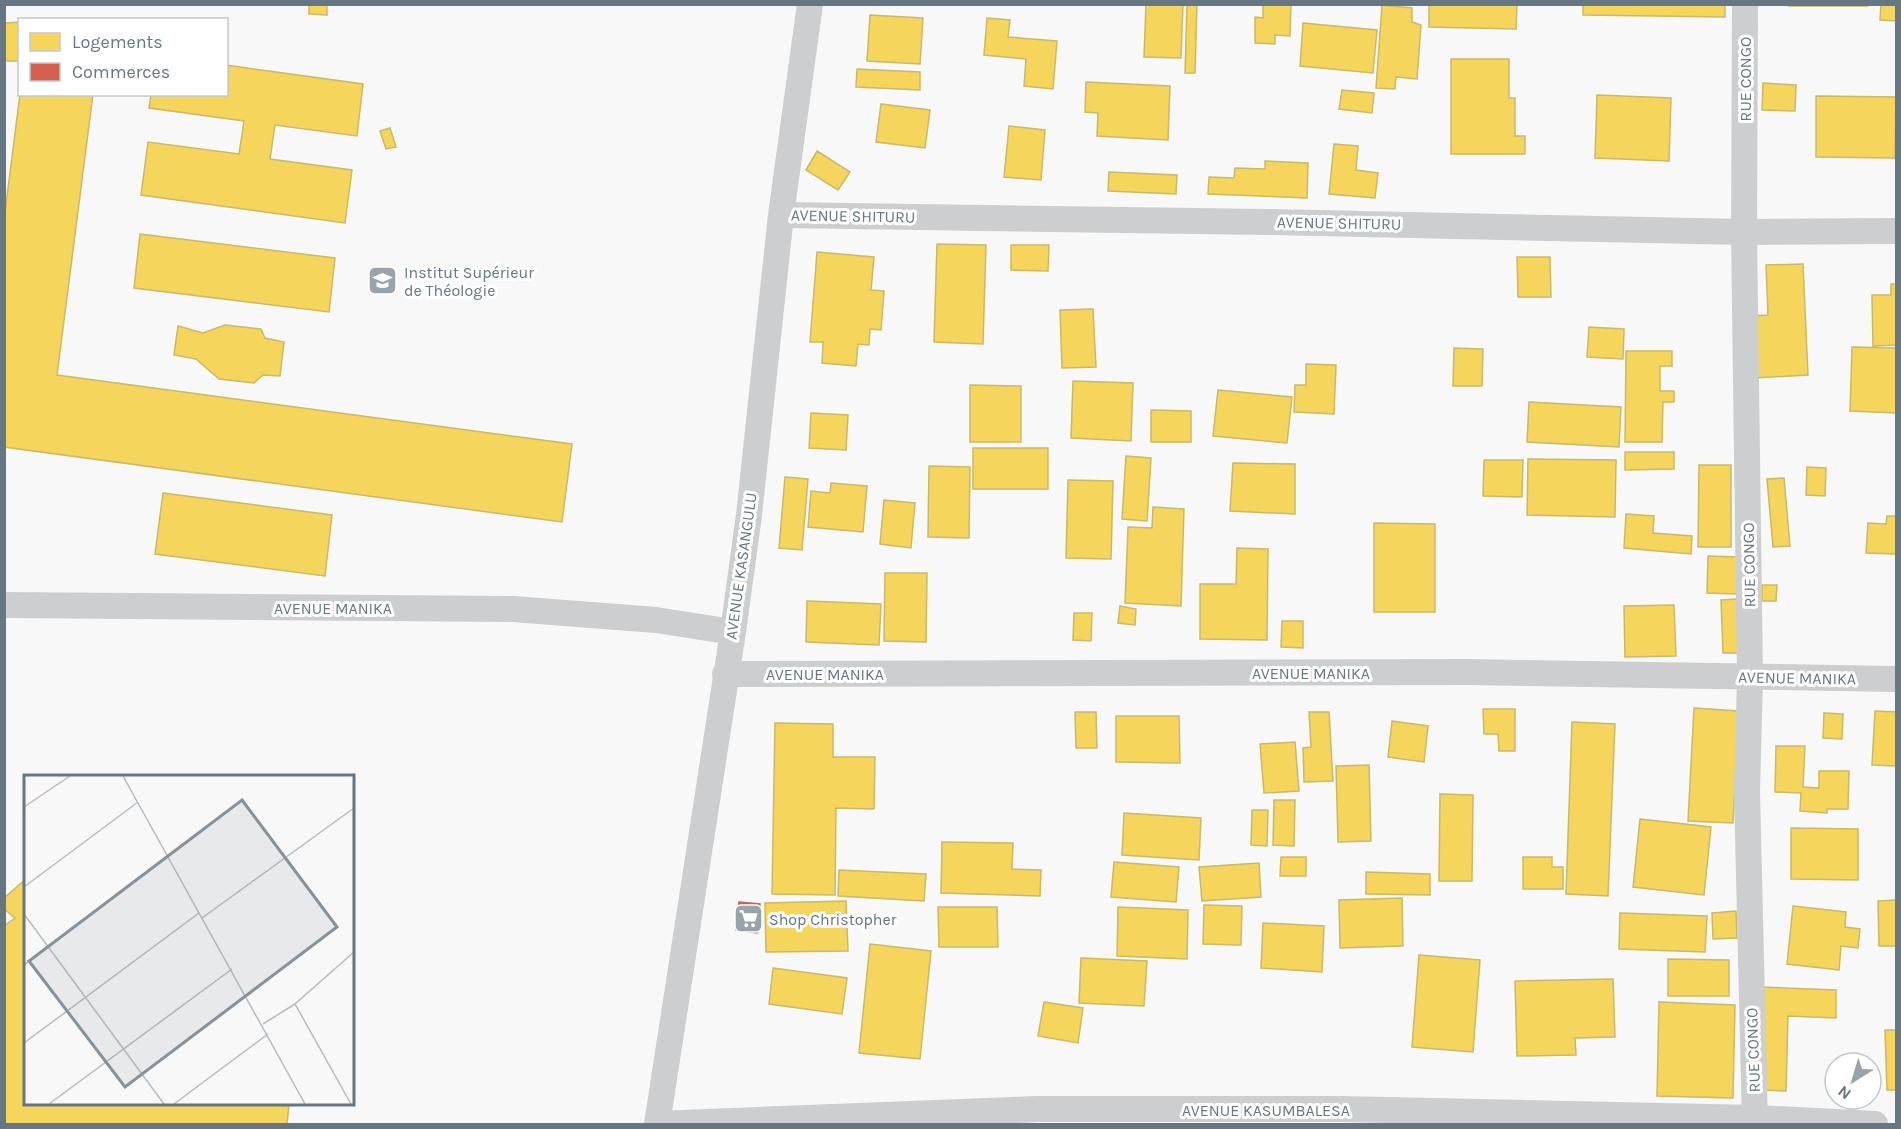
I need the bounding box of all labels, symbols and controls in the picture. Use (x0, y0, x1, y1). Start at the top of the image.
legend (18, 18, 228, 96)
text: Logements (72, 31, 163, 53)
street label: RUE CONGO (1736, 37, 1755, 121)
text: Commerces (72, 61, 170, 83)
street label: AVENUE SHITURU (791, 205, 915, 227)
street label: AVENUE SHITURU (1277, 212, 1401, 234)
place label: Institut Supérieur de Théologie (404, 263, 534, 300)
school or university icon: Institut Supérieur de Théologie (367, 265, 399, 297)
street label: AVENUE KASANGULU (721, 491, 761, 641)
street label: RUE CONGO (1739, 522, 1759, 608)
street label: AVENUE MANIKA (274, 599, 392, 618)
street label: AVENUE MANIKA (1252, 664, 1370, 683)
street label: AVENUE MANIKA (766, 665, 884, 684)
street label: AVENUE MANIKA (1738, 667, 1856, 689)
inset map (24, 775, 354, 1105)
supermarket icon: Shop Christopher (732, 903, 764, 935)
place label: Shop Christopher (769, 910, 897, 929)
street label: RUE CONGO (1742, 1007, 1764, 1093)
north arrow (1823, 1051, 1883, 1111)
text: N (1834, 1082, 1855, 1104)
street label: AVENUE KASUMBALESA (1182, 1101, 1350, 1120)

